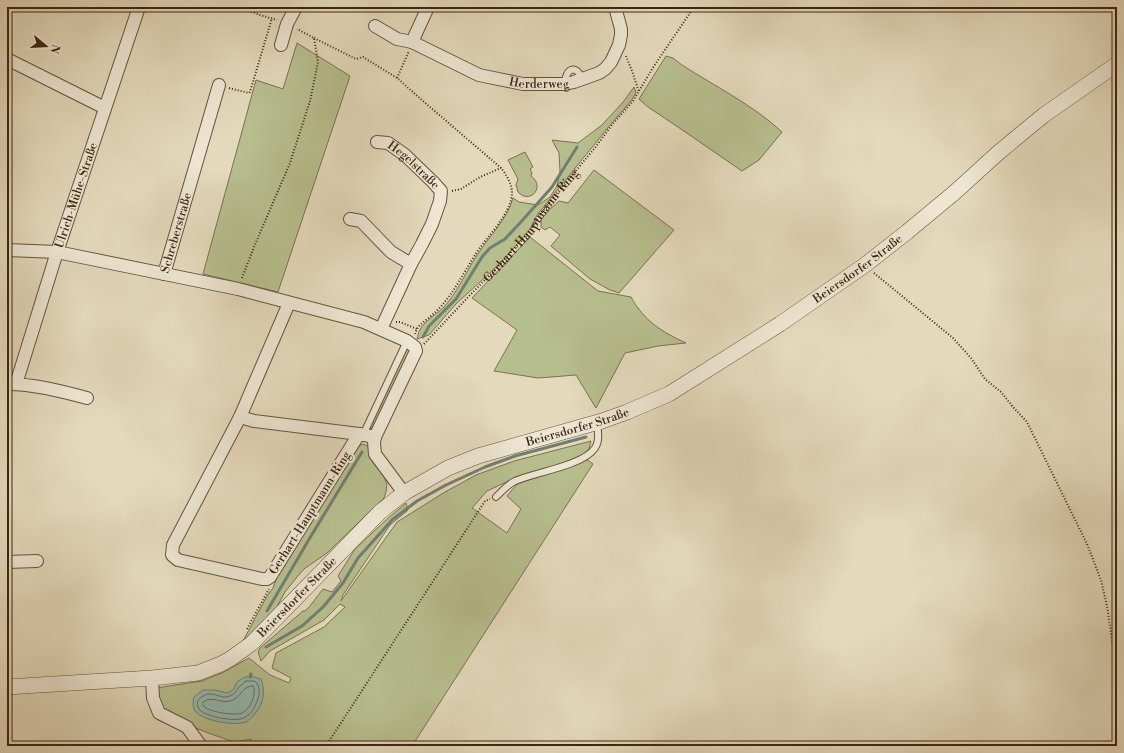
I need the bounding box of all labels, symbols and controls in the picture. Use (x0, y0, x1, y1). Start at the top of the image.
north arrow (26, 26, 66, 66)
text: N (46, 42, 63, 55)
street label: Herderweg (508, 74, 571, 92)
street label: Hegelstraße (385, 138, 443, 192)
street label: Ulrich-Mühe-Straße (51, 141, 101, 250)
street label: Gerhart-Hauptmann-Ring (480, 165, 582, 285)
street label: Schreberstraße (157, 191, 195, 275)
street label: Beiersdorfer Straße (809, 231, 905, 307)
street label: Beiersdorfer Straße (523, 404, 631, 450)
street label: Gerhart-Hauptmann-Ring (266, 448, 355, 577)
street label: Beiersdorfer Straße (253, 554, 340, 641)

